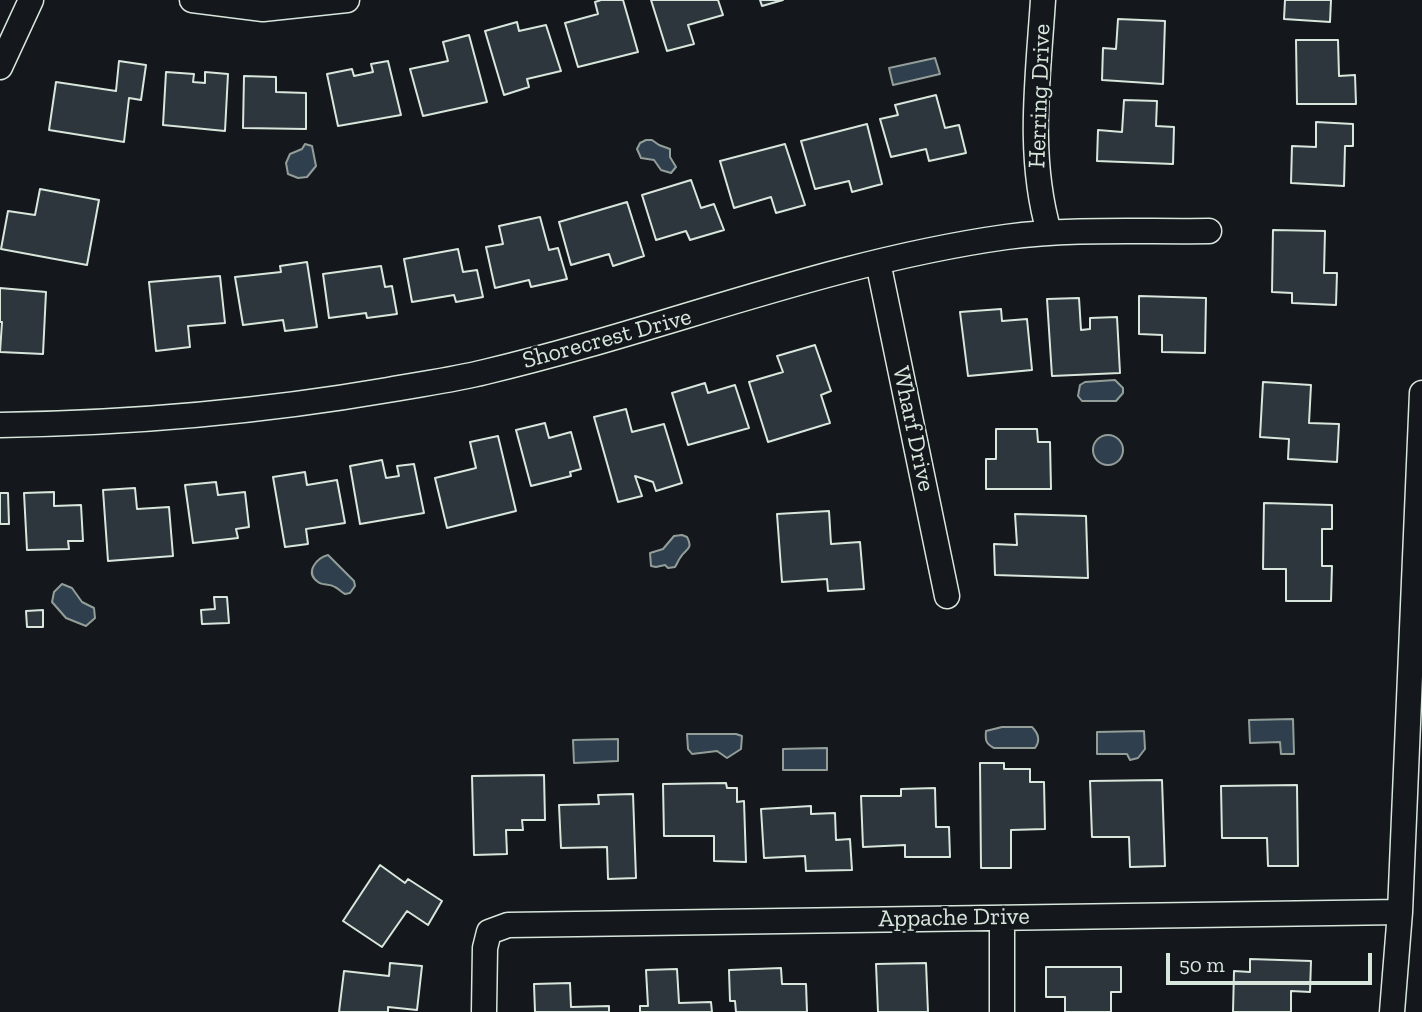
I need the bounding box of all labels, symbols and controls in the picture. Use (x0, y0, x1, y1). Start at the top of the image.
street label: Herring Drive (1023, 23, 1057, 169)
street label: Shorecrest Drive (519, 303, 695, 375)
street label: Wharf Drive (886, 364, 940, 494)
street label: Appache Drive (878, 902, 1030, 934)
scale bar (1170, 939, 1376, 983)
text: 50 m (1179, 952, 1225, 977)

